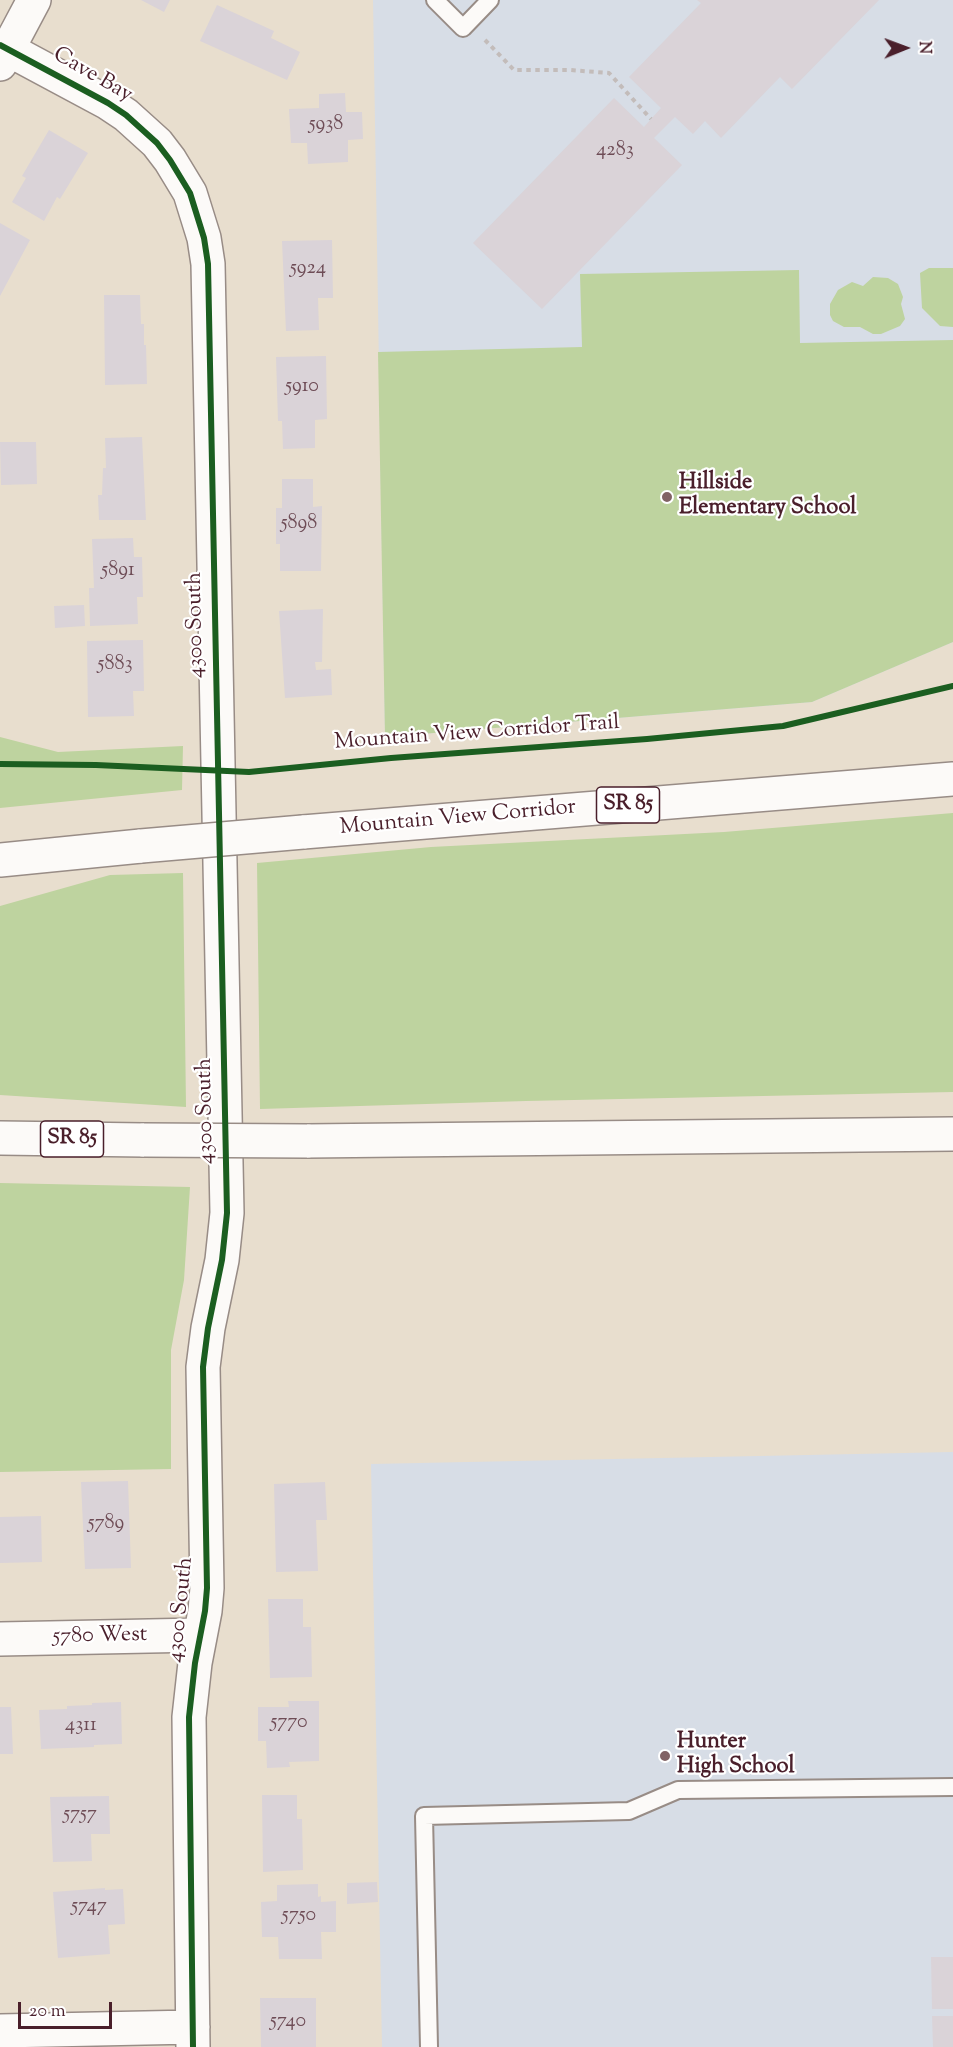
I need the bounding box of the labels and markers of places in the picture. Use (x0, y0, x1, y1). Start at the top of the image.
place label: Hillside Elementary School (679, 471, 856, 522)
marker: Hillside Elementary School (660, 490, 674, 504)
place label: Hunter High School (677, 1730, 795, 1782)
marker: Hunter High School (658, 1749, 672, 1763)

